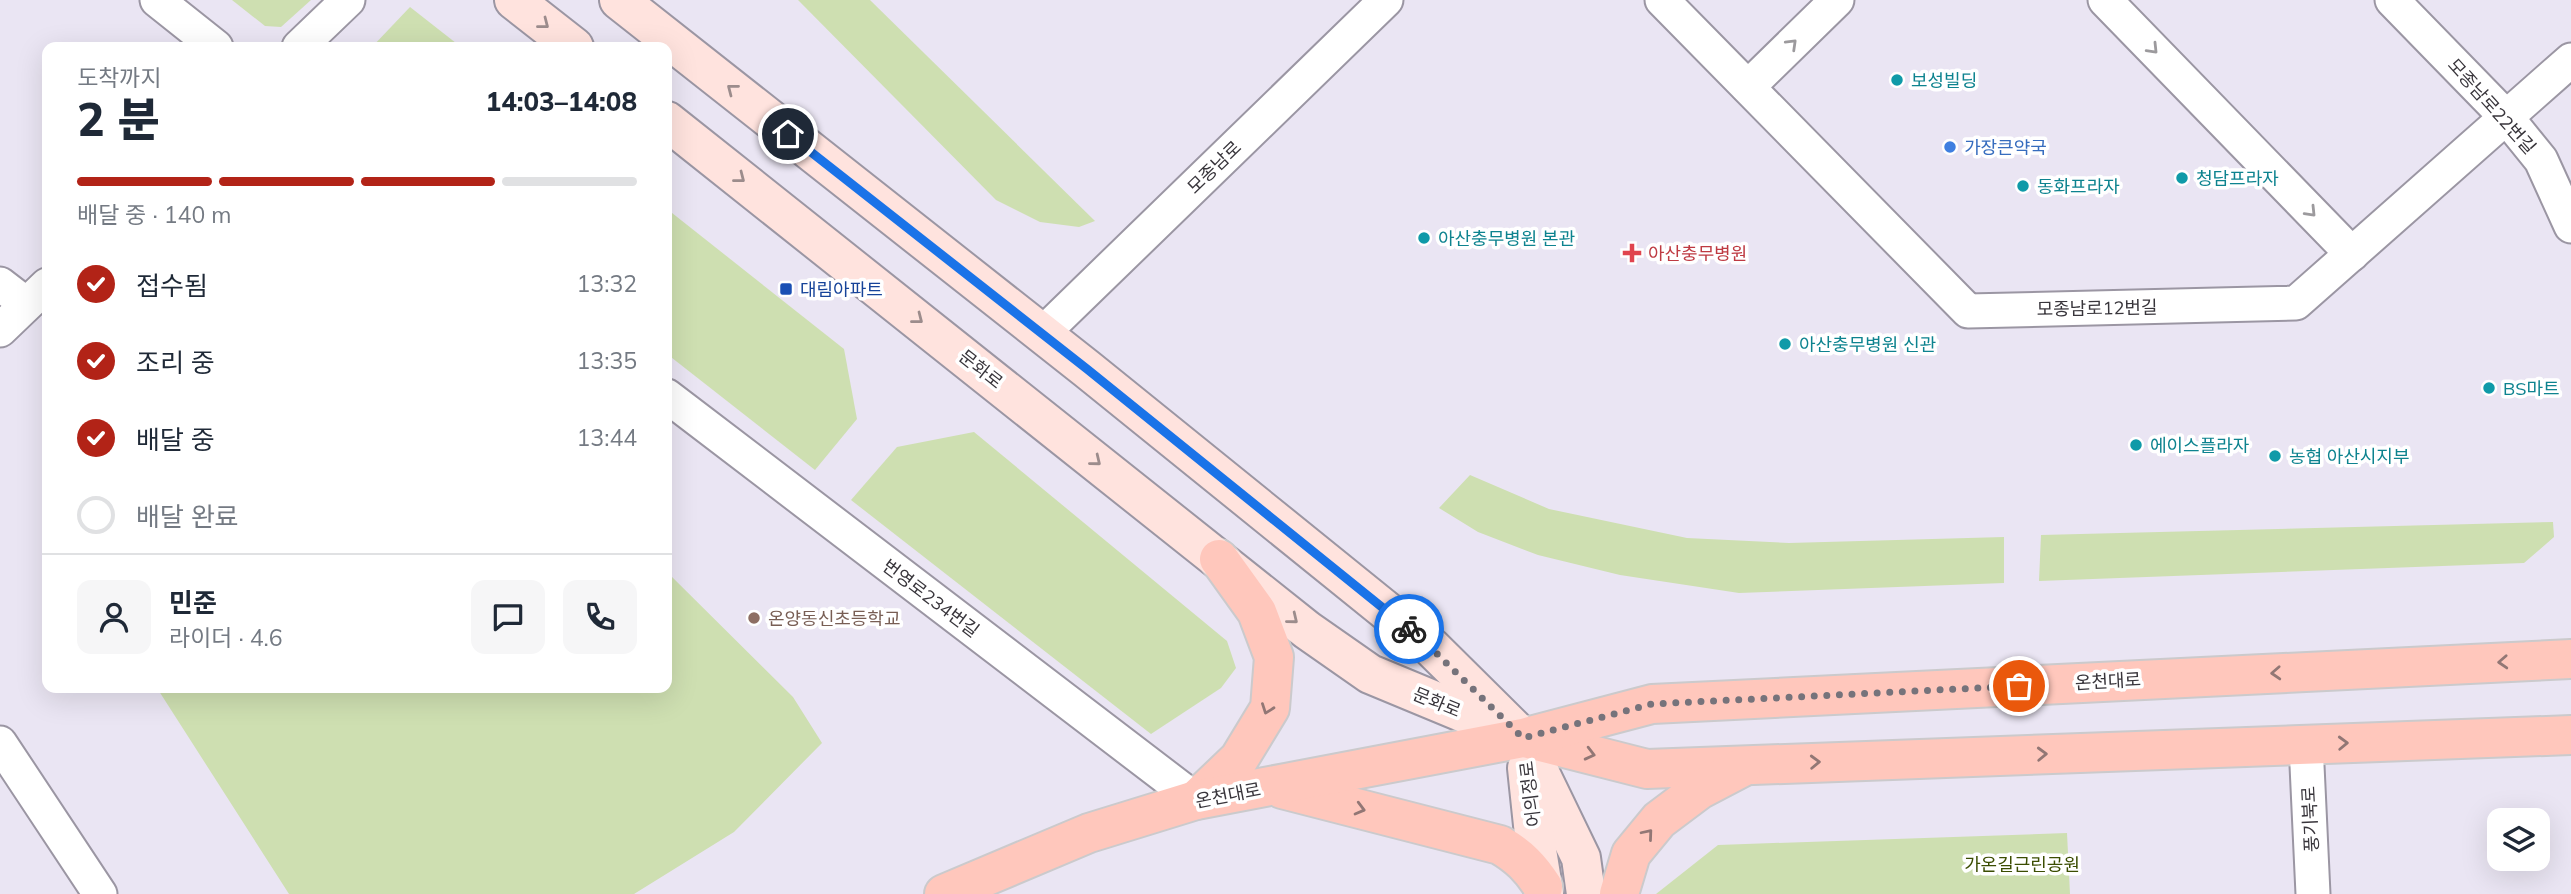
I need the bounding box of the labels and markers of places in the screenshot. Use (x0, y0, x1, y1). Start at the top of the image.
place label: 보성빌딩 (1911, 69, 1977, 92)
marker: 보성빌딩 (1889, 72, 1905, 88)
pin (758, 104, 818, 164)
place label: 가장큰약국 (1964, 136, 2047, 159)
marker: 가장큰약국 (1942, 139, 1958, 155)
place label: 청담프라자 (2196, 167, 2279, 190)
marker: 청담프라자 (2174, 170, 2190, 186)
place label: 동화프라자 (2037, 175, 2120, 198)
marker: 동화프라자 (2015, 178, 2031, 194)
place label: 아산충무병원 본관 (1438, 227, 1576, 250)
marker: 아산충무병원 본관 (1416, 230, 1432, 246)
place label: 아산충무병원 (1648, 242, 1747, 265)
marker: 아산충무병원 (1622, 243, 1642, 263)
place label: 대림아파트 (800, 278, 883, 301)
marker: 대림아파트 (778, 281, 794, 297)
place label: 아산충무병원 신관 (1799, 333, 1937, 356)
marker: 아산충무병원 신관 (1777, 336, 1793, 352)
place label: BS마트 (2503, 377, 2560, 400)
marker: BS마트 (2481, 380, 2497, 396)
place label: 에이스플라자 (2150, 434, 2250, 457)
marker: 에이스플라자 (2128, 437, 2144, 453)
place label: 농협 아산시지부 (2289, 445, 2410, 468)
marker: 농협 아산시지부 (2267, 448, 2283, 464)
place label: 온양동신초등학교 (768, 607, 900, 630)
marker: 온양동신초등학교 (746, 610, 762, 626)
pin (1989, 656, 2049, 716)

